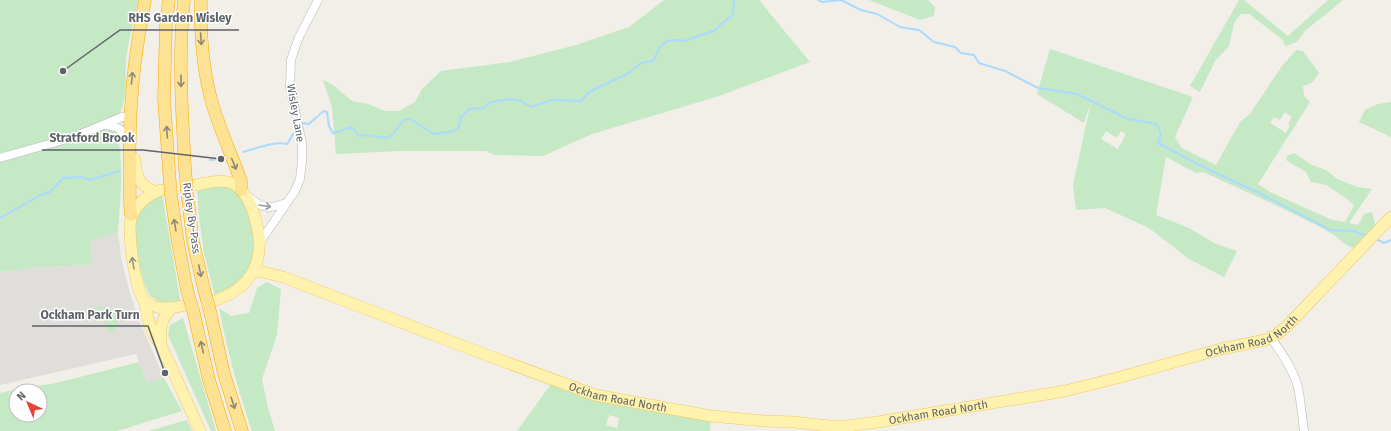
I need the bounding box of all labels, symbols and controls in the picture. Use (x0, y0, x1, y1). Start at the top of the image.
callout: RHS Garden Wisley (120, 6, 239, 30)
text: RHS Garden Wisley (128, 11, 232, 25)
one-way arrow (198, 32, 205, 45)
one-way arrow (129, 72, 136, 85)
one-way arrow (177, 74, 185, 87)
street label: Wisley Lane (284, 83, 307, 143)
callout: Stratford Brook (42, 126, 143, 150)
one-way arrow (163, 126, 170, 139)
text: Stratford Brook (49, 131, 135, 145)
one-way arrow (231, 158, 238, 170)
street label: Ripley By-Pass (180, 182, 203, 255)
one-way arrow (258, 202, 271, 210)
one-way arrow (171, 218, 179, 231)
one-way arrow (129, 257, 137, 270)
one-way arrow (196, 264, 204, 277)
callout: Ockham Park Turn (32, 302, 148, 326)
text: Ockham Park Turn (40, 308, 140, 322)
street label: Ockham Road North (1204, 312, 1301, 360)
one-way arrow (197, 341, 205, 354)
street label: Ockham Road North (567, 380, 668, 415)
north arrow (8, 383, 48, 423)
text: N (14, 389, 29, 403)
one-way arrow (230, 396, 237, 409)
street label: Ockham Road North (888, 398, 989, 427)

